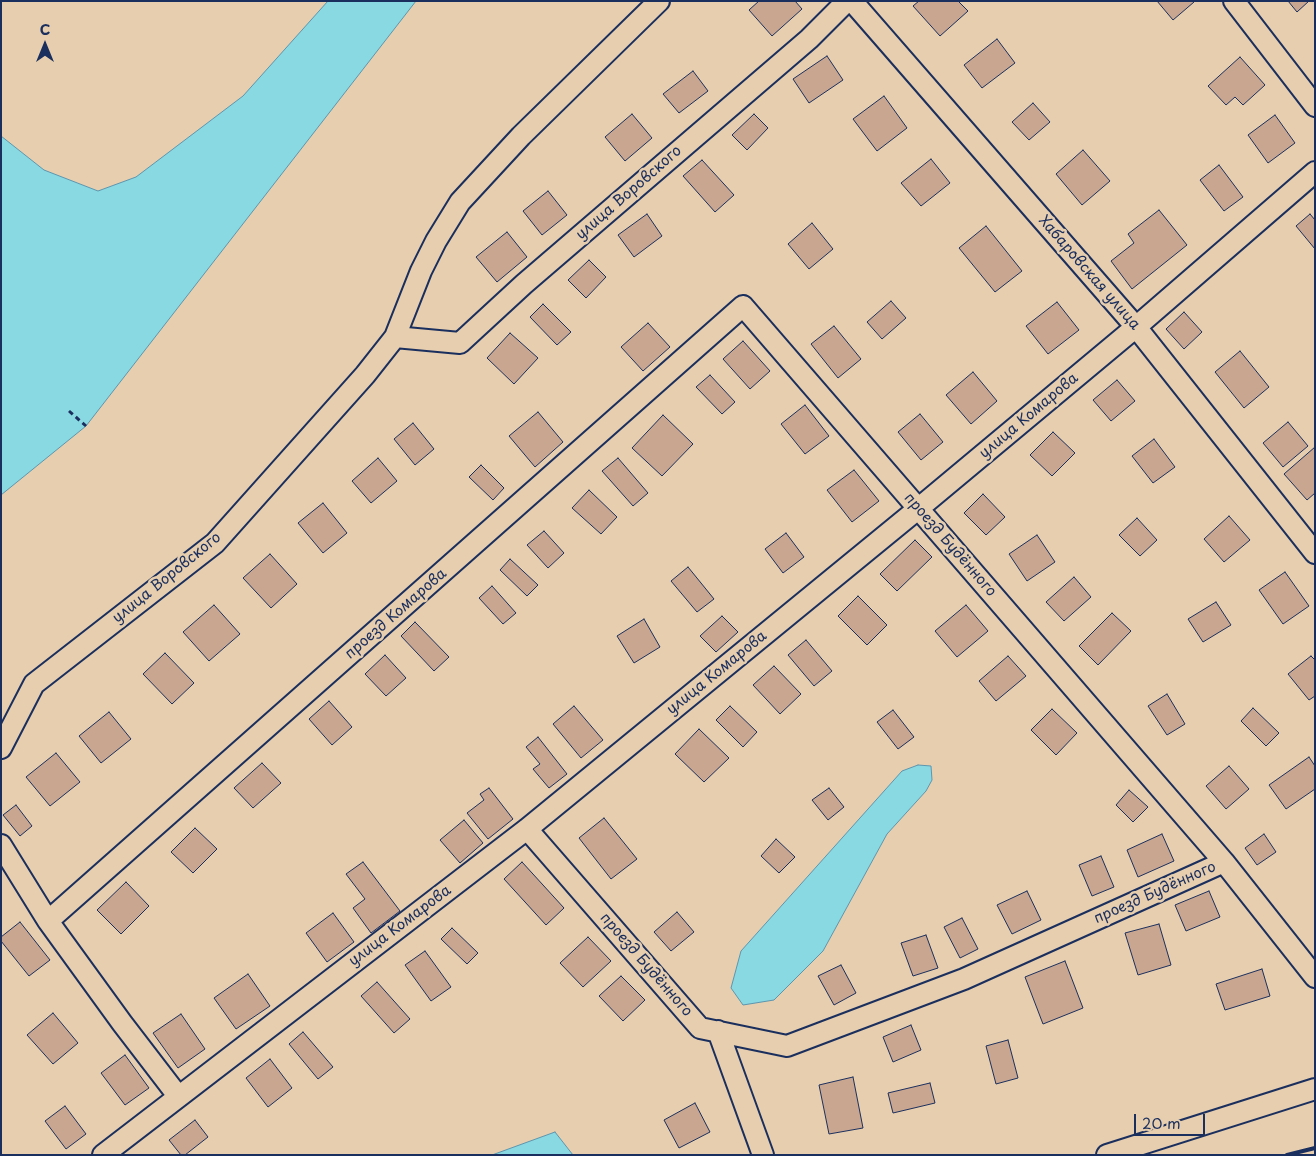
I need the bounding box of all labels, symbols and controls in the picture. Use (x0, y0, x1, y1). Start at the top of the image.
text: С (40, 19, 50, 40)
north arrow (20, 20, 70, 70)
street label: улица Воровского (572, 142, 686, 244)
street label: Хабаровская улица (1035, 212, 1143, 334)
street label: улица Комарова (976, 369, 1082, 463)
street label: проезд Будённого (900, 489, 1000, 601)
street label: улица Воровского (109, 529, 225, 627)
street label: проезд Комарова (341, 565, 451, 663)
street label: улица Комарова (663, 627, 771, 719)
street label: проезд Будённого (1091, 858, 1219, 928)
street label: улица Комарова (345, 882, 455, 970)
street label: проезд Будённого (596, 909, 696, 1021)
scale bar (1136, 1104, 1207, 1136)
text: 20 m (1142, 1111, 1181, 1134)

